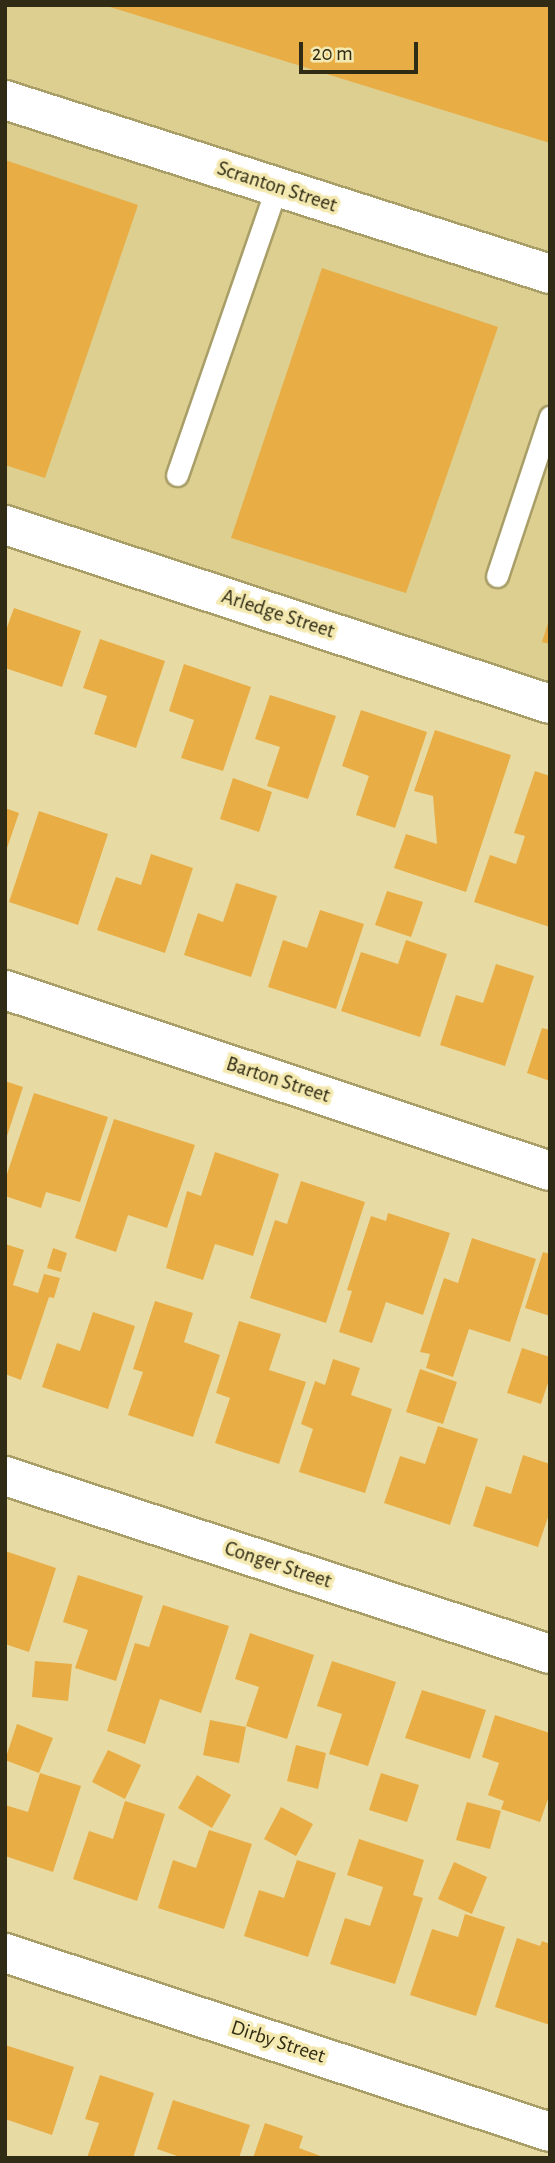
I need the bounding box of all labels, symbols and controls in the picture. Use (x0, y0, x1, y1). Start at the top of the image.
scale bar (303, 28, 422, 72)
text: 20 m (312, 43, 353, 64)
street label: Scranton Street (214, 156, 340, 218)
street label: Arledge Street (218, 584, 338, 644)
street label: Barton Street (223, 1051, 333, 1109)
street label: Conger Street (221, 1536, 335, 1594)
street label: Dirby Street (228, 2015, 328, 2069)

